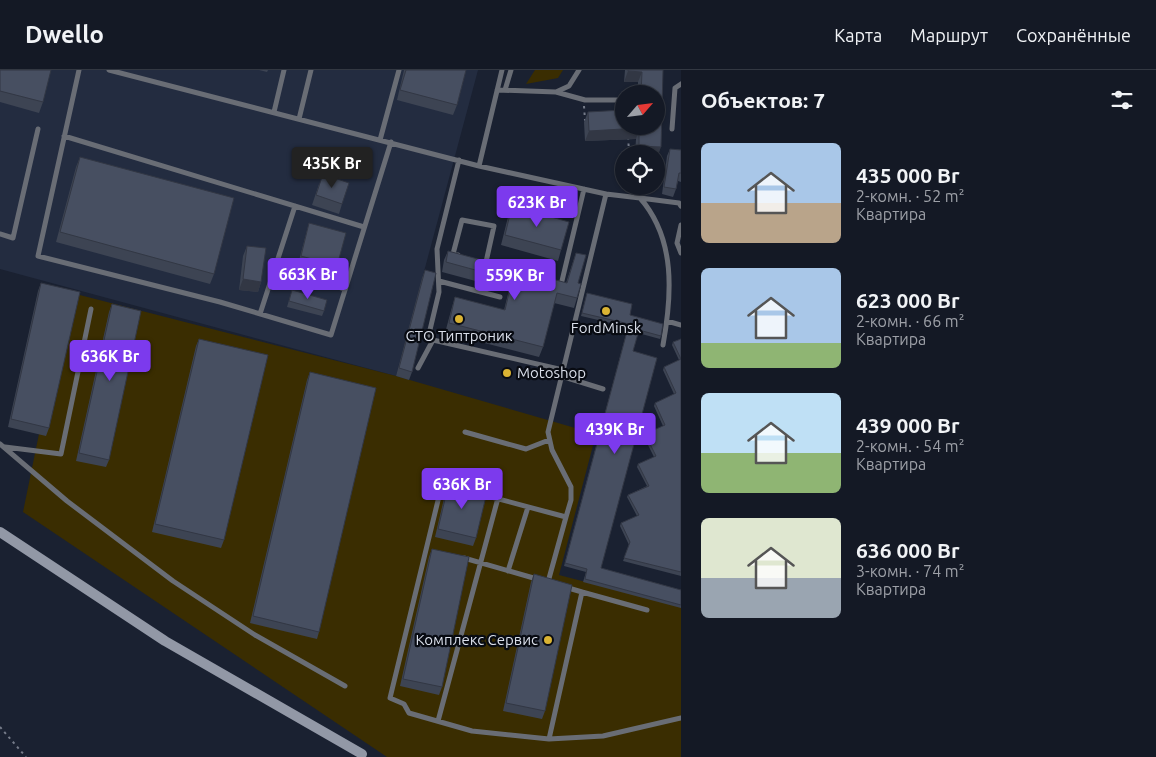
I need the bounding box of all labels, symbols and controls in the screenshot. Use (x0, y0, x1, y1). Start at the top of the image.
text: Dwello (25, 21, 104, 48)
text: Карта (834, 25, 882, 45)
text: Маршрут (910, 25, 988, 45)
text: Сохранённые (1016, 25, 1131, 45)
north arrow (615, 85, 665, 135)
map controls (615, 85, 665, 195)
icon: filters (1108, 86, 1136, 114)
text: Объектов: 7 (701, 88, 825, 112)
button: locate (615, 145, 665, 195)
pin: 435K Br (286, 146, 378, 189)
text: 435K Br (303, 154, 361, 172)
icon: home (741, 163, 801, 223)
text: 435 000 Br (856, 163, 960, 187)
pin: 623K Br (491, 186, 583, 228)
text: 2-комн. · 52 m² (856, 187, 964, 205)
text: 623K Br (508, 193, 566, 211)
text: Квартира (856, 205, 926, 223)
pin: 663K Br (262, 258, 354, 300)
pin: 559K Br (469, 258, 561, 301)
text: 663K Br (279, 265, 337, 283)
text: 559K Br (486, 266, 544, 284)
icon: home (741, 288, 801, 348)
text: 623 000 Br (856, 288, 960, 312)
marker: FordMinsk (600, 305, 612, 317)
text: 2-комн. · 66 m² (856, 312, 964, 330)
marker: СТО Типтроник (453, 313, 465, 325)
place label: FordMinsk (571, 319, 642, 336)
place label: СТО Типтроник (405, 327, 513, 344)
text: Квартира (856, 330, 926, 348)
pin: 636K Br (64, 340, 156, 382)
text: 636K Br (81, 347, 139, 365)
place label: Motoshop (517, 364, 586, 381)
marker: Motoshop (501, 367, 513, 379)
pin: 439K Br (569, 412, 661, 455)
icon: home (741, 413, 801, 473)
text: 439 000 Br (856, 413, 960, 437)
text: 439K Br (586, 420, 644, 438)
text: 2-комн. · 54 m² (856, 437, 964, 455)
text: Квартира (856, 455, 926, 473)
pin: 636K Br (416, 468, 508, 510)
text: 636K Br (433, 475, 491, 493)
icon: home (741, 538, 801, 598)
text: 636 000 Br (856, 538, 960, 562)
text: 3-комн. · 74 m² (856, 562, 964, 580)
text: Квартира (856, 580, 926, 598)
place label: Комплекс Сервис (415, 631, 538, 648)
marker: Комплекс Сервис (542, 634, 554, 646)

